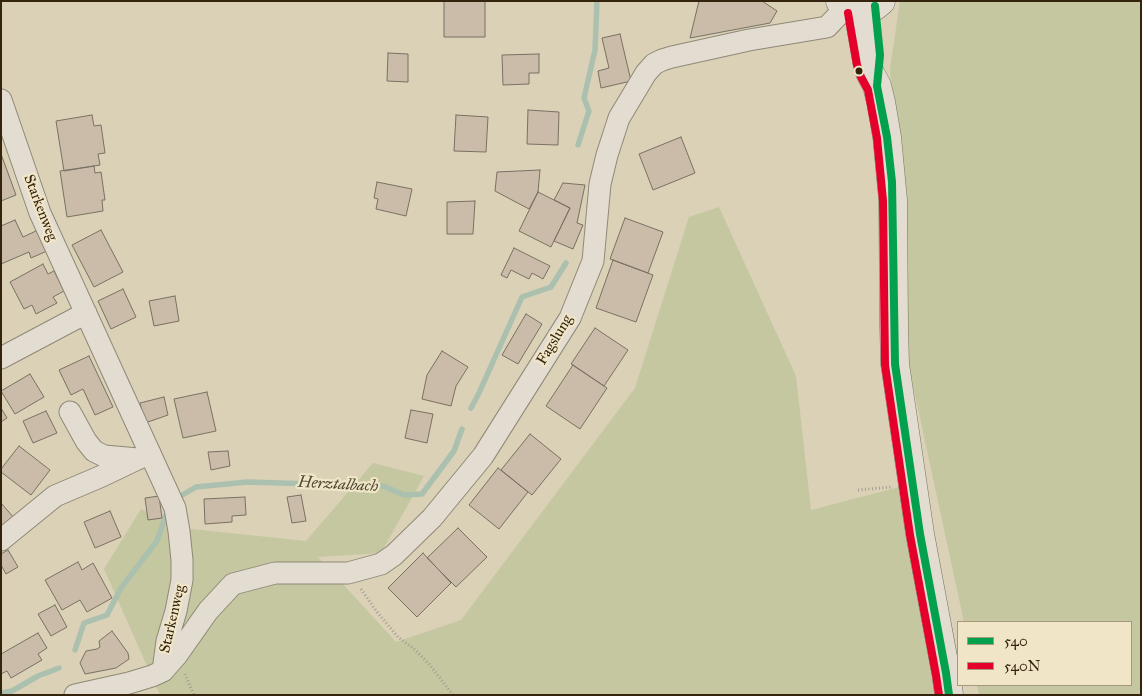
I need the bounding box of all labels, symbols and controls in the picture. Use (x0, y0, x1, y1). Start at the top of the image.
unlabelled marker (854, 66, 864, 76)
street label: Starkenweg (19, 172, 61, 244)
street label: Fagslung (533, 312, 577, 368)
water label: Herztalbach (297, 473, 379, 497)
street label: Starkenweg (156, 583, 190, 655)
legend (957, 621, 1132, 686)
text: 540 (1004, 632, 1028, 650)
text: 540N (1004, 657, 1040, 675)

